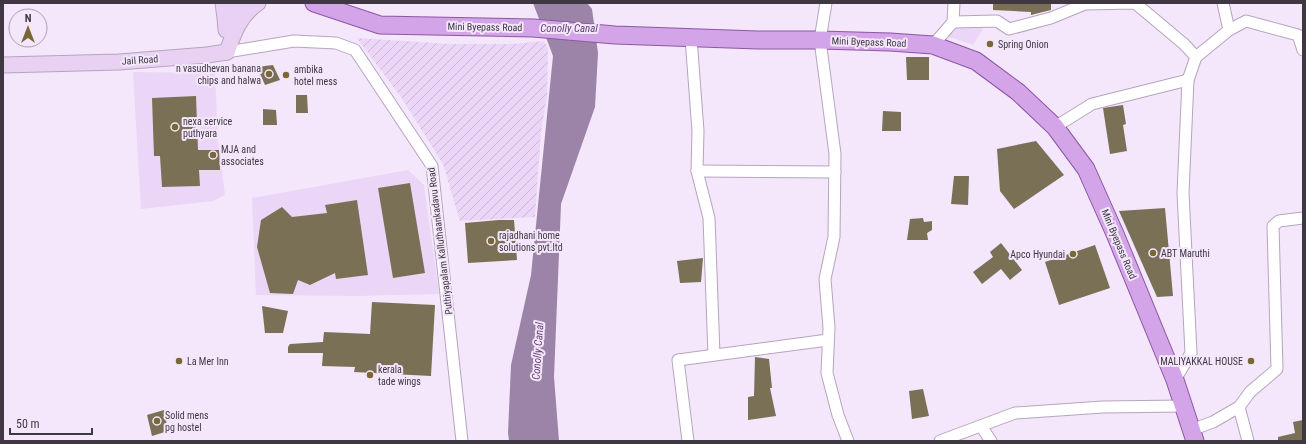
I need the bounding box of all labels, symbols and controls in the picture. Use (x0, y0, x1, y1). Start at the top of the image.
north arrow (8, 8, 48, 48)
text: N (25, 12, 32, 25)
street label: Mini Byepass Road (448, 21, 523, 33)
water label: Conolly Canal (540, 22, 598, 35)
street label: Mini Byepass Road (831, 35, 907, 49)
marker: Spring Onion (985, 39, 995, 49)
place label: Spring Onion (998, 39, 1049, 50)
street label: Jail Road (121, 53, 159, 67)
place label: n vasudhevan banana chips and halwa (176, 63, 261, 86)
place label: ambika hotel mess (294, 64, 338, 87)
marker: n vasudhevan banana chips and halwa (264, 69, 274, 79)
marker: ambika hotel mess (281, 70, 291, 80)
place label: nexa service puthyara (183, 116, 233, 139)
marker: nexa service puthyara (170, 122, 180, 132)
place label: MJA and associates (221, 144, 264, 167)
marker: MJA and associates (208, 150, 218, 160)
street label: Puthiyapalam Kalluthaankadavu Road (425, 167, 454, 315)
street label: Mini Byepass Road (1099, 207, 1139, 281)
place label: rajadhani home solutions pvt.ltd (499, 230, 563, 253)
marker: rajadhani home solutions pvt.ltd (486, 236, 496, 246)
marker: ABT Maruthi (1148, 248, 1158, 258)
place label: ABT Maruthi (1161, 248, 1210, 259)
place label: Apco Hyundai (1010, 249, 1065, 260)
marker: Apco Hyundai (1068, 249, 1078, 259)
water label: Conolly Canal (530, 321, 547, 380)
marker: La Mer Inn (174, 356, 184, 366)
place label: La Mer Inn (187, 356, 229, 367)
place label: MALIYAKKAL HOUSE (1160, 356, 1243, 367)
marker: MALIYAKKAL HOUSE (1246, 356, 1256, 366)
place label: kerala tade wings (378, 364, 421, 387)
marker: kerala tade wings (365, 370, 375, 380)
scale bar (10, 410, 92, 436)
place label: Solid mens pg hostel (165, 410, 209, 433)
marker: Solid mens pg hostel (152, 416, 162, 426)
text: 50 m (16, 417, 40, 431)

